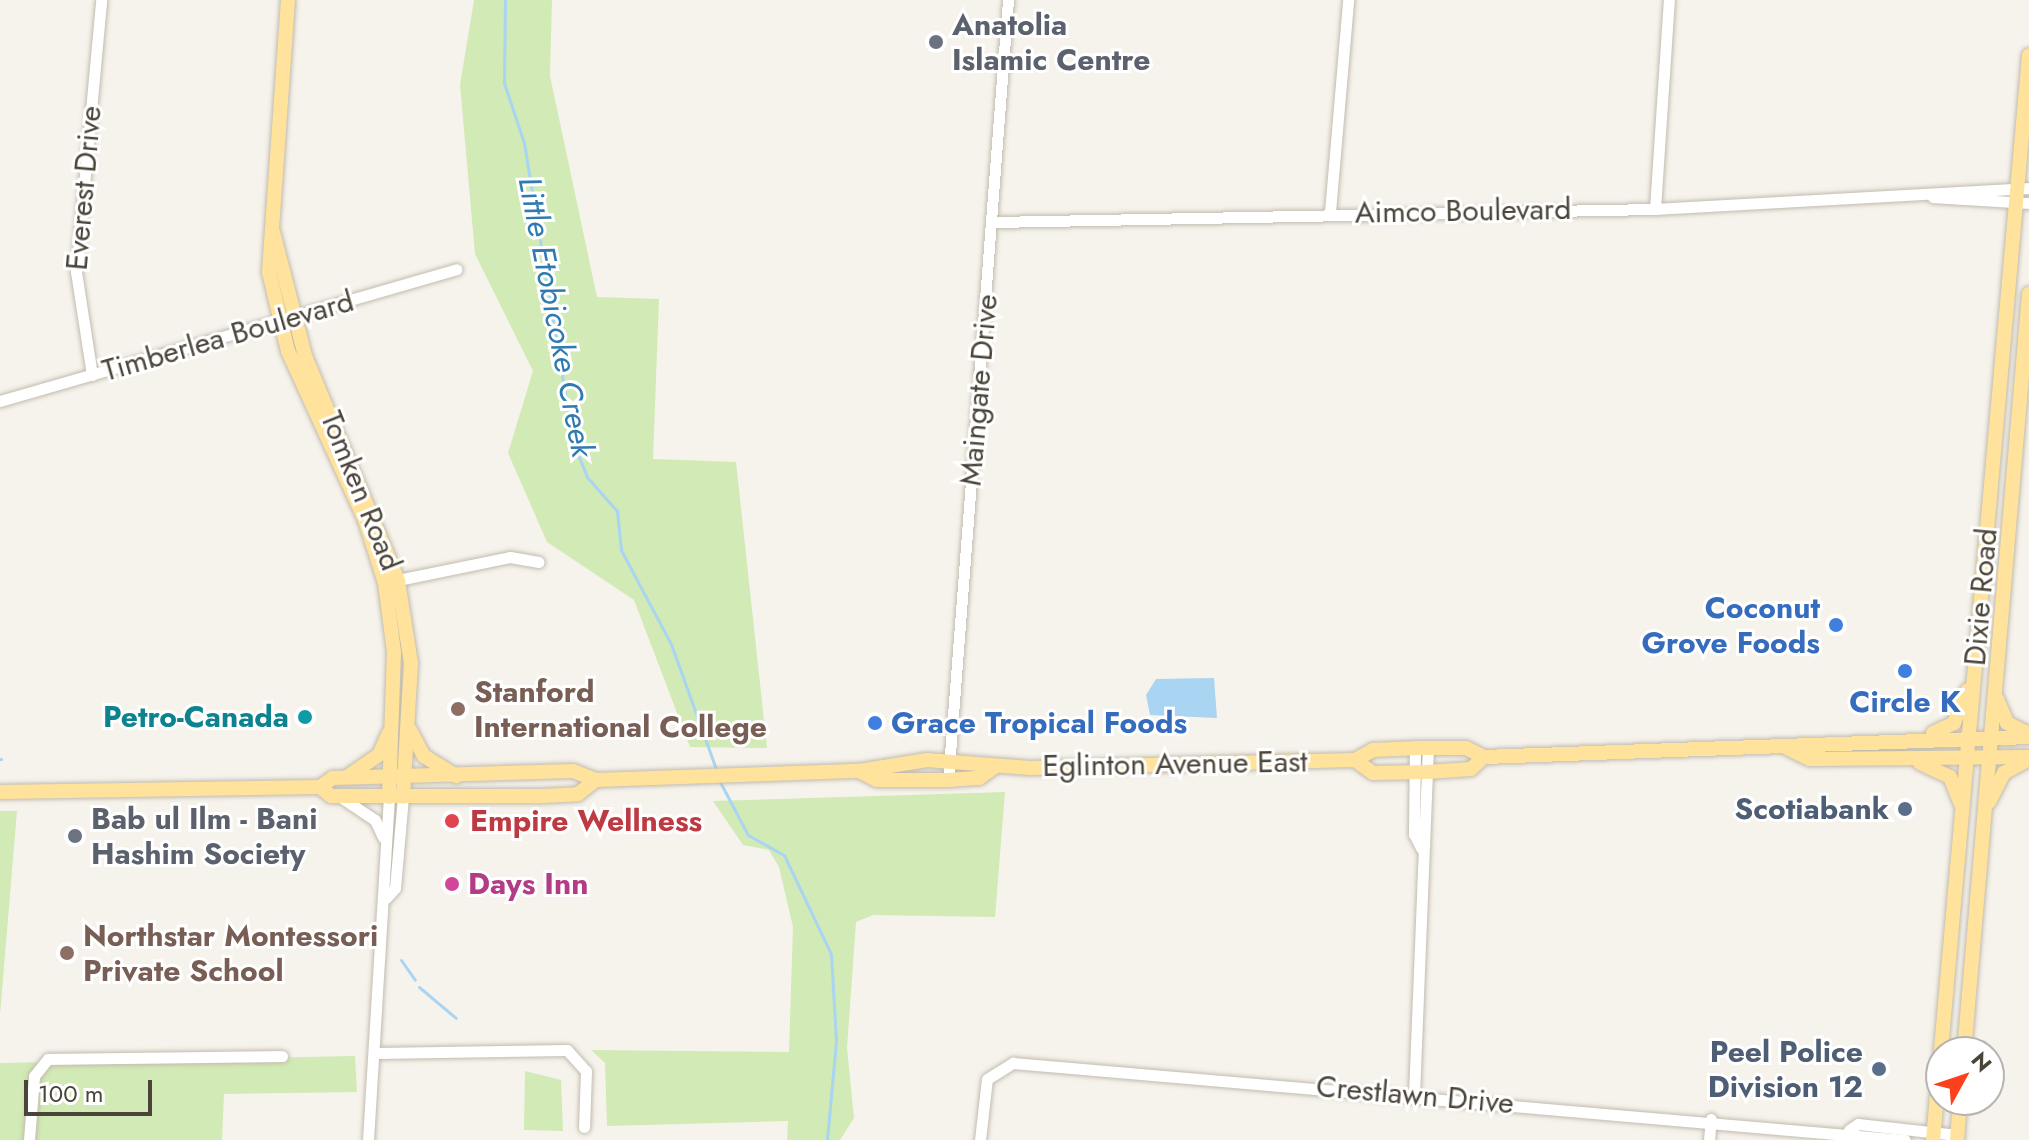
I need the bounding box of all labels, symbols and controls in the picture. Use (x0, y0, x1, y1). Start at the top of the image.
place label: Anatolia Islamic Centre (952, 7, 1150, 78)
marker: Anatolia Islamic Centre (927, 33, 945, 51)
street label: Everest Drive (59, 104, 109, 272)
water label: Little Etobicoke Creek (510, 174, 602, 460)
street label: Aimco Boulevard (1354, 191, 1572, 231)
street label: Timberlea Boulevard (98, 283, 358, 389)
street label: Maingate Drive (953, 293, 1005, 487)
street label: Tomken Road (313, 406, 409, 576)
street label: Dixie Road (1957, 527, 2005, 667)
place label: Coconut Grove Foods (1642, 590, 1820, 660)
marker: Coconut Grove Foods (1827, 616, 1845, 634)
marker: Circle K (1896, 662, 1914, 680)
place label: Stanford International College (474, 674, 767, 744)
place label: Circle K (1849, 684, 1961, 720)
place label: Petro-Canada (103, 699, 289, 735)
marker: Stanford International College (449, 700, 467, 718)
place label: Grace Tropical Foods (891, 705, 1187, 741)
marker: Petro-Canada (296, 708, 314, 726)
marker: Grace Tropical Foods (866, 714, 884, 732)
street label: Eglinton Avenue East (1042, 744, 1308, 784)
place label: Scotiabank (1735, 791, 1889, 827)
marker: Scotiabank (1896, 800, 1914, 818)
place label: Bab ul Ilm - Bani Hashim Society (91, 801, 318, 872)
place label: Empire Wellness (470, 803, 702, 839)
marker: Empire Wellness (441, 810, 463, 832)
marker: Bab ul Ilm - Bani Hashim Society (66, 827, 84, 845)
place label: Days Inn (468, 866, 588, 902)
marker: Days Inn (443, 875, 461, 893)
place label: Northstar Montessori Private School (83, 918, 378, 988)
marker: Northstar Montessori Private School (58, 944, 76, 962)
place label: Peel Police Division 12 (1708, 1034, 1863, 1104)
north arrow (1925, 1036, 2005, 1116)
text: N (1964, 1045, 2000, 1079)
marker: Peel Police Division 12 (1870, 1060, 1888, 1078)
scale bar (28, 1064, 156, 1114)
street label: Crestlawn Drive (1315, 1068, 1515, 1122)
text: 100 m (38, 1076, 104, 1111)

